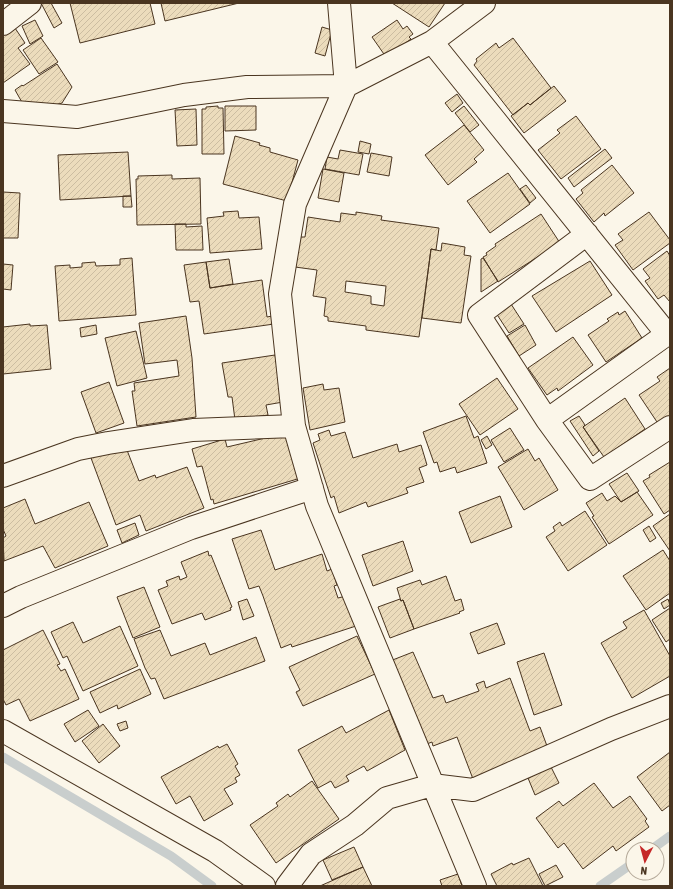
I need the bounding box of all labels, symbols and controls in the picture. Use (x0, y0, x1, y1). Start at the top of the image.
north arrow (625, 841, 665, 881)
text: N (640, 865, 648, 877)

